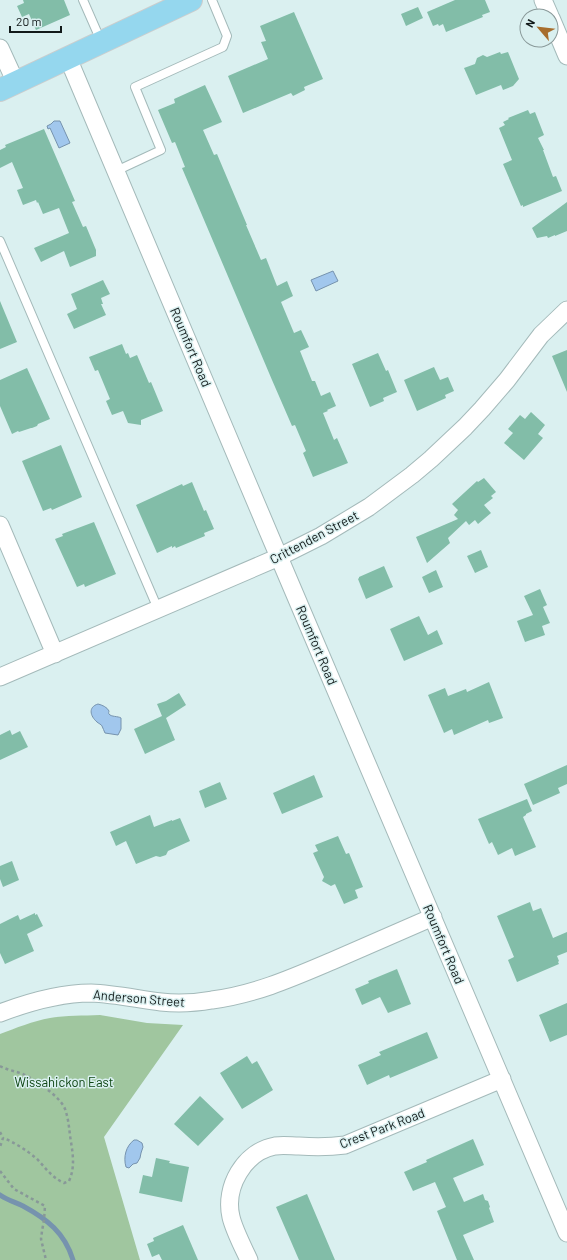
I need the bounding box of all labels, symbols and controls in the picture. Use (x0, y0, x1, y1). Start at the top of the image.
scale bar (10, 8, 61, 34)
north arrow (519, 8, 559, 48)
text: 20 m (16, 14, 42, 28)
text: N (522, 17, 537, 29)
street label: Roumfort Road (167, 305, 215, 389)
street label: Crittenden Street (267, 507, 361, 567)
street label: Roumfort Road (293, 603, 341, 687)
street label: Roumfort Road (420, 902, 468, 986)
street label: Anderson Street (92, 986, 186, 1010)
park label: Wissahickon East (14, 1074, 114, 1090)
street label: Crest Park Road (337, 1104, 427, 1152)

